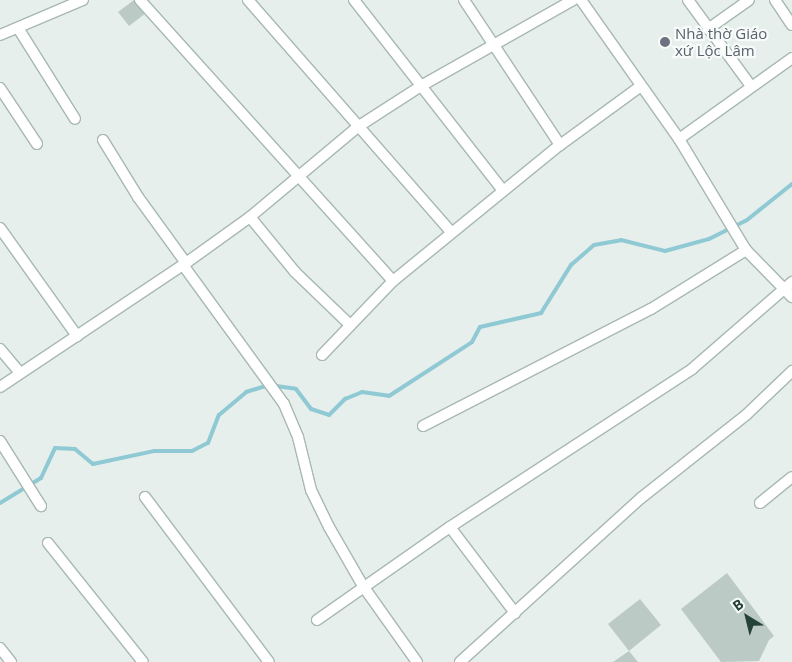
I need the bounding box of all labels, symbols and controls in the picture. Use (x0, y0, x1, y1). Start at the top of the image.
place label: Nhà thờ Giáo xứ Lộc Lâm (675, 24, 767, 59)
marker: Nhà thờ Giáo xứ Lộc Lâm (659, 36, 671, 48)
north arrow (722, 592, 772, 642)
text: B (729, 594, 747, 615)

